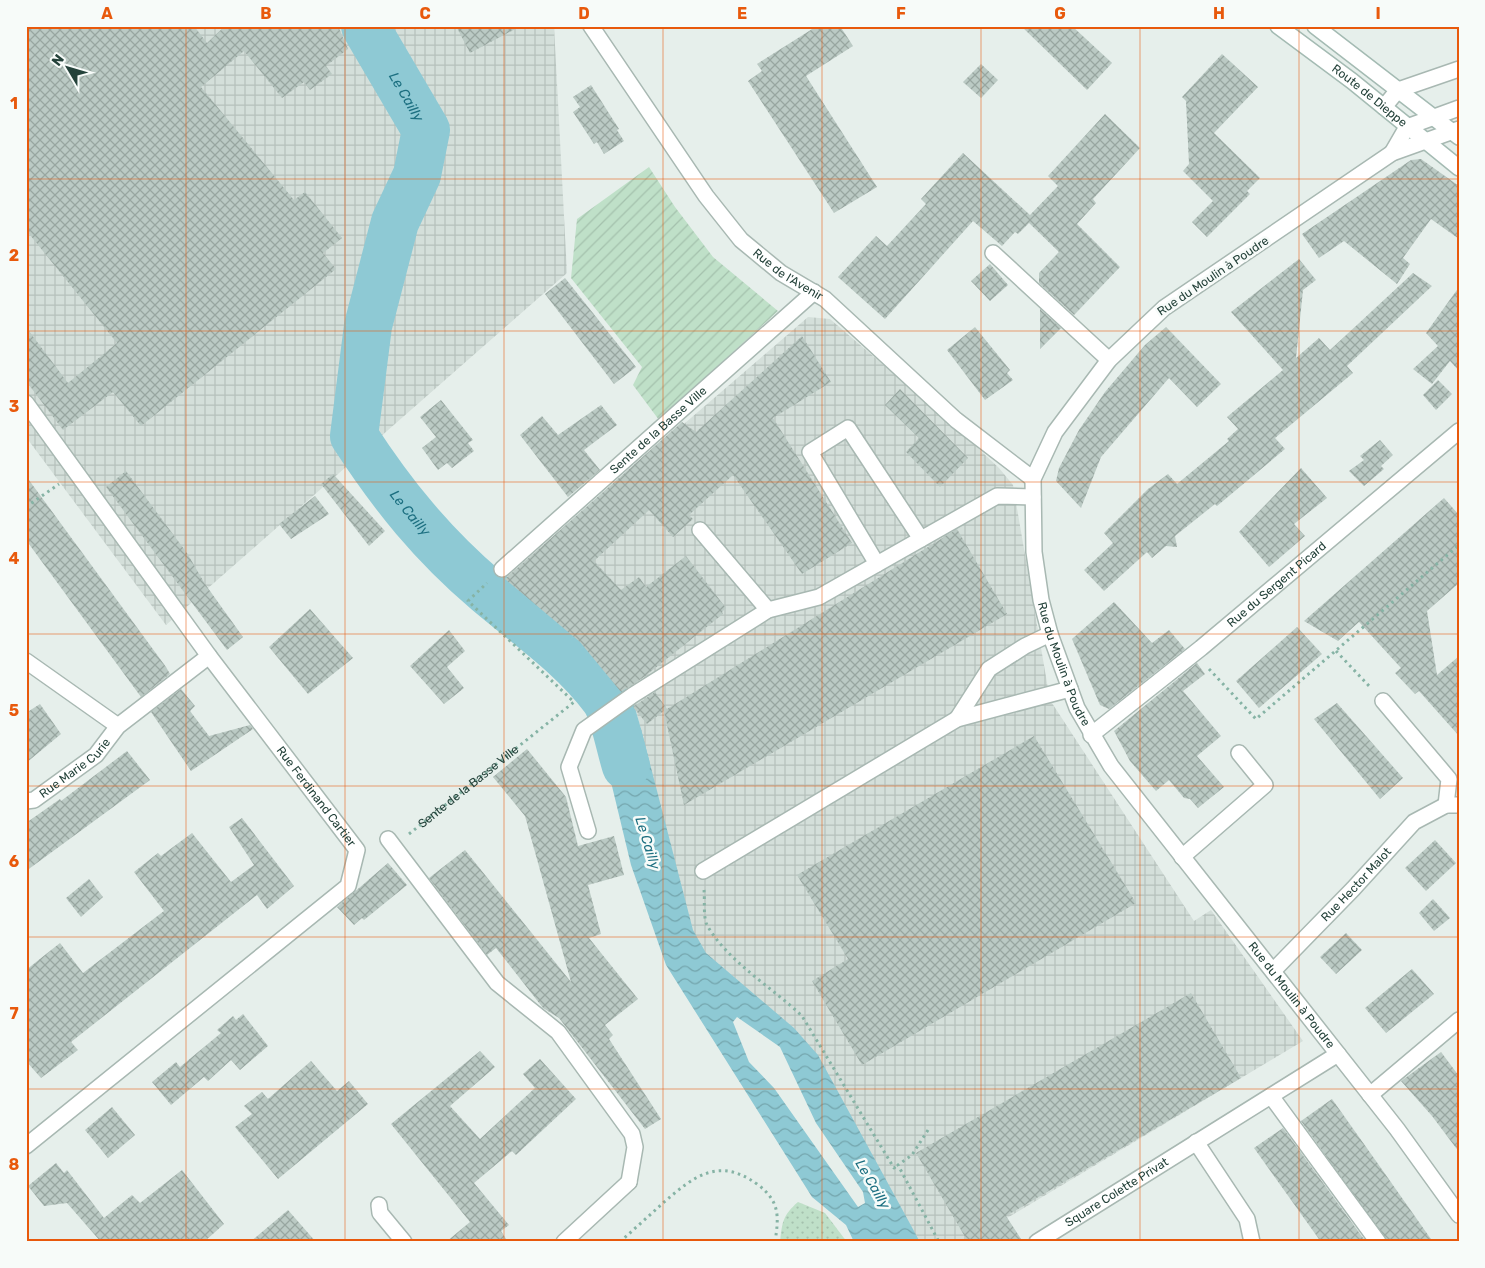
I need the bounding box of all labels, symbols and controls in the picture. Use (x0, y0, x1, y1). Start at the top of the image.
text: A (101, 4, 113, 23)
text: B (260, 4, 272, 23)
text: C (419, 4, 431, 23)
text: D (578, 4, 590, 23)
text: E (737, 4, 747, 23)
text: F (896, 4, 906, 23)
text: G (1054, 4, 1066, 23)
text: H (1213, 4, 1225, 23)
text: I (1375, 4, 1381, 23)
north arrow (42, 42, 92, 92)
text: N (48, 51, 68, 70)
street label: Route de Dieppe (1329, 62, 1410, 130)
water label: Le Cailly (385, 69, 428, 126)
text: 1 (10, 94, 18, 113)
street label: Rue du Moulin à Poudre (1155, 233, 1272, 319)
text: 2 (9, 246, 19, 265)
street label: Rue de l'Avenir (750, 246, 826, 303)
street label: Sente de la Basse Ville (607, 383, 710, 477)
text: 3 (9, 397, 19, 416)
water label: Le Cailly (386, 487, 435, 541)
street label: Rue du Sergent Picard (1224, 539, 1329, 630)
text: 4 (9, 549, 20, 568)
street label: Rue du Moulin à Poudre (1035, 600, 1093, 729)
text: 5 (9, 701, 19, 720)
street label: Rue Marie Curie (36, 735, 113, 801)
street label: Sente de la Basse Ville (415, 742, 522, 831)
street label: Rue Ferdinand Cartier (274, 744, 359, 850)
water label: Le Cailly (631, 815, 664, 873)
street label: Rue Hector Malot (1318, 844, 1394, 924)
text: 6 (9, 852, 19, 871)
street label: Rue du Moulin à Poudre (1245, 939, 1338, 1051)
text: 7 (9, 1004, 19, 1023)
text: 8 (9, 1155, 20, 1174)
street label: Square Colette Privat (1063, 1155, 1171, 1230)
water label: Le Cailly (852, 1156, 894, 1213)

